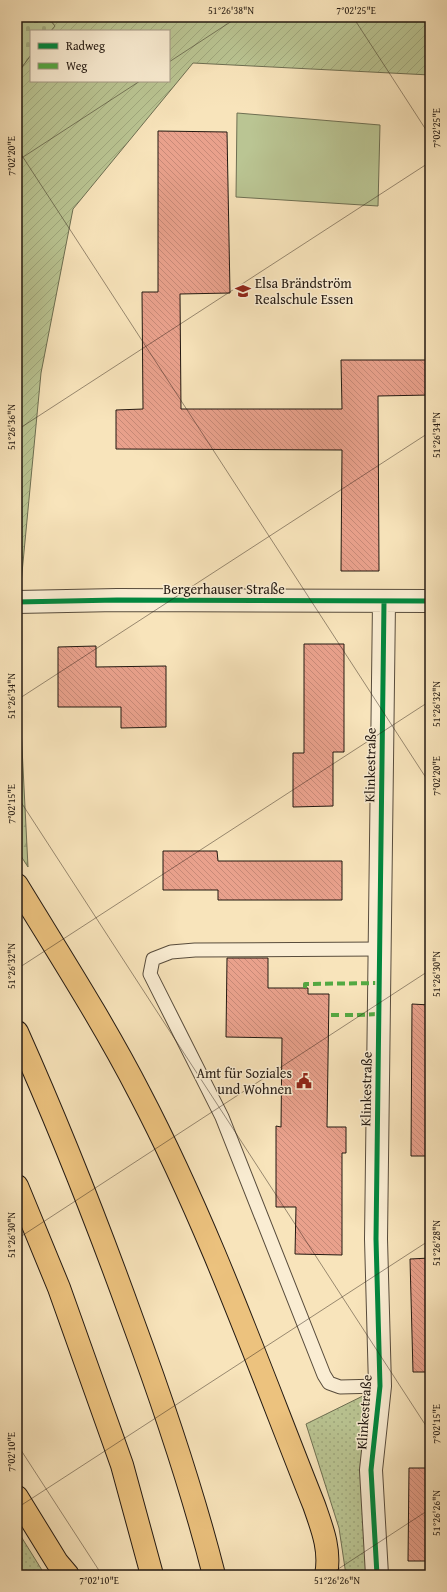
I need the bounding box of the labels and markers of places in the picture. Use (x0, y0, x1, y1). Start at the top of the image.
place label: Elsa Brändström Realschule Essen (255, 273, 354, 309)
school or university icon: Elsa Brändström Realschule Essen (234, 282, 252, 300)
place label: Amt für Soziales und Wohnen (196, 1063, 292, 1099)
public building icon: Amt für Soziales und Wohnen (295, 1072, 313, 1090)

